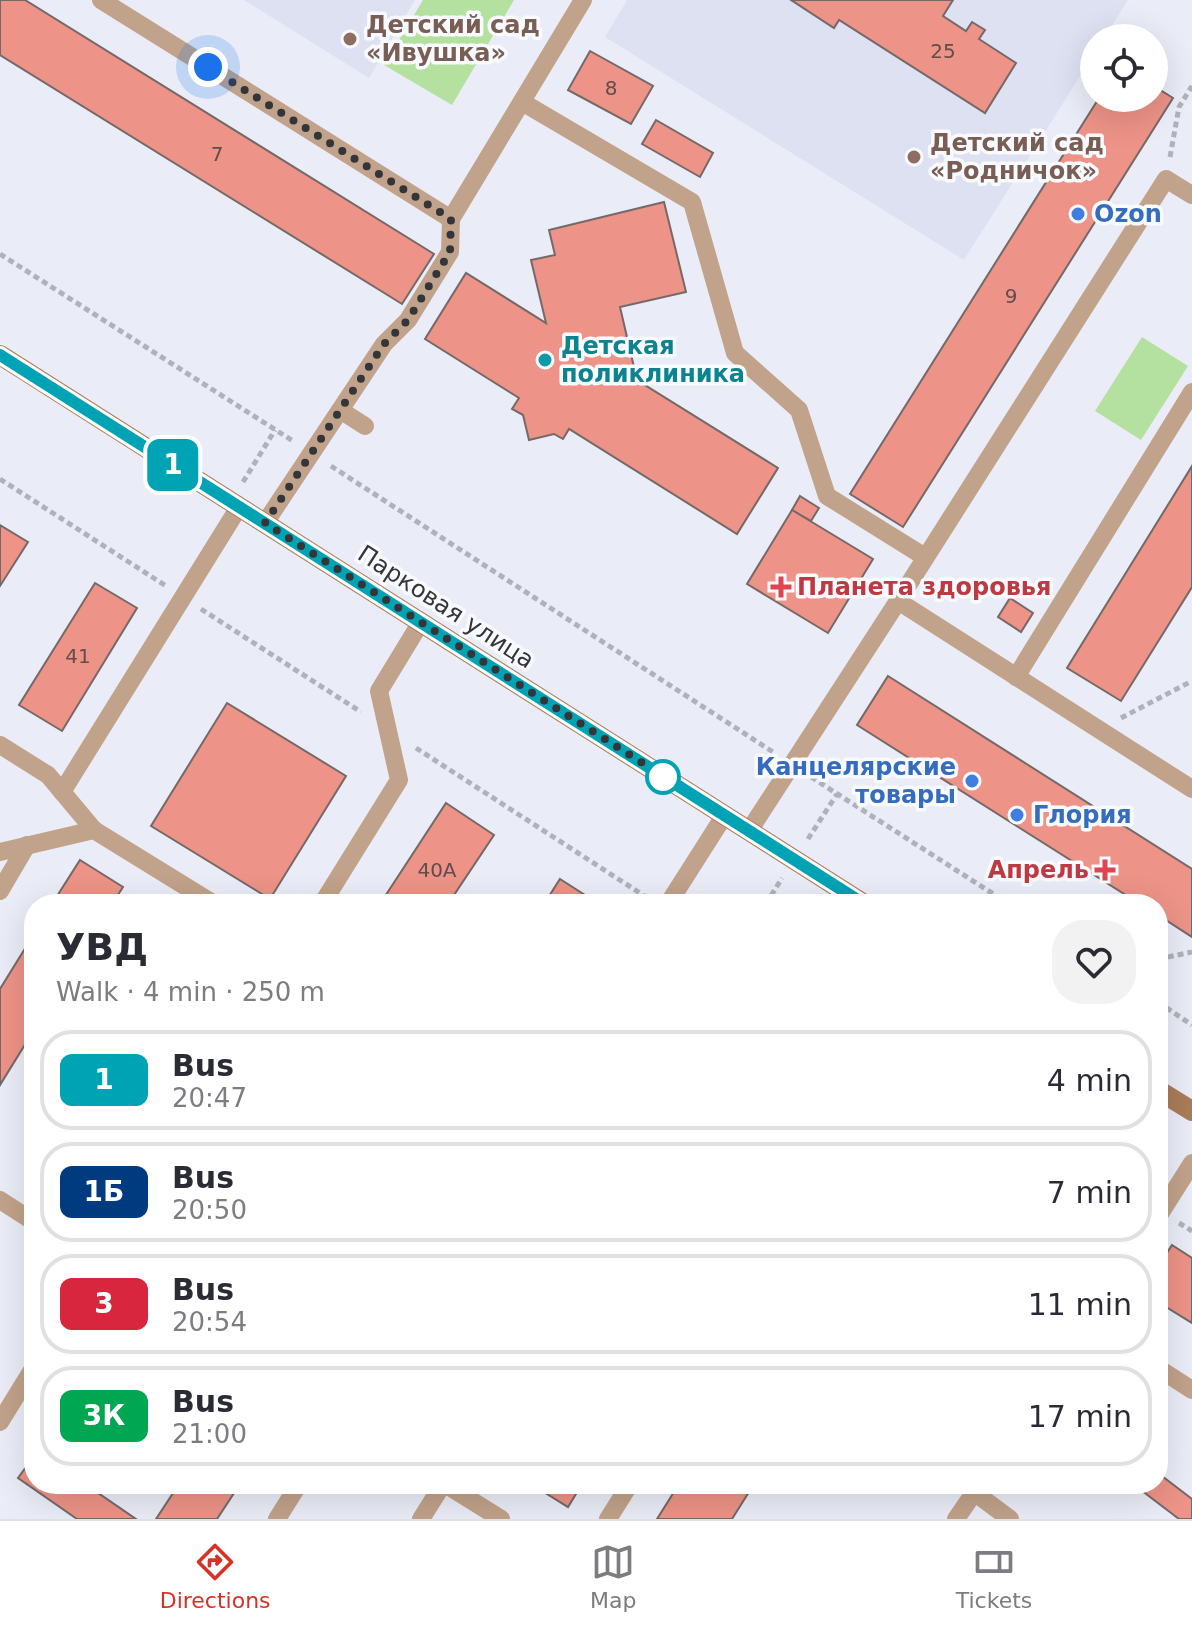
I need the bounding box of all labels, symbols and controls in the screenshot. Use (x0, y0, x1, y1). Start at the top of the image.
place label: Детский сад «Ивушка» (366, 11, 540, 67)
map controls (1080, 24, 1168, 112)
button: locate (1080, 24, 1168, 112)
marker: Детский сад «Ивушка» (341, 30, 359, 48)
house number: 25 (930, 39, 956, 63)
your location (188, 47, 228, 87)
house number: 8 (605, 76, 617, 100)
place label: Детский сад «Родничок» (930, 129, 1104, 185)
house number: 7 (211, 142, 223, 166)
marker: Детский сад «Родничок» (905, 148, 923, 166)
place label: Ozon (1094, 200, 1162, 228)
marker: Ozon (1069, 205, 1087, 223)
house number: 9 (1005, 284, 1017, 308)
place label: Детская поликлиника (561, 332, 745, 388)
marker: Детская поликлиника (536, 351, 554, 369)
line badge: 1 (147, 439, 199, 491)
text: 1 (163, 448, 183, 481)
street label: Парковая улица (353, 540, 539, 674)
place label: Планета здоровья (797, 573, 1051, 601)
marker: Планета здоровья (772, 578, 790, 596)
house number: 41 (65, 644, 91, 668)
place label: Канцелярские товары (756, 753, 956, 809)
unlabelled marker (646, 760, 680, 794)
marker: Канцелярские товары (963, 772, 981, 790)
place label: Глория (1033, 801, 1132, 829)
marker: Глория (1008, 806, 1026, 824)
place label: Апрель (988, 856, 1089, 884)
house number: 40А (417, 858, 457, 882)
marker: Апрель (1096, 861, 1114, 879)
button: heart (1052, 920, 1136, 1004)
text: УВД (56, 925, 148, 969)
text: Walk · 4 min · 250 m (56, 977, 325, 1007)
text: Bus (172, 1048, 234, 1083)
text: 1 (94, 1063, 114, 1096)
text: 4 min (1047, 1063, 1132, 1098)
text: 20:47 (172, 1083, 247, 1113)
text: Bus (172, 1160, 234, 1195)
text: 1Б (84, 1175, 124, 1208)
text: 7 min (1047, 1175, 1132, 1210)
text: 20:50 (172, 1195, 247, 1225)
text: Bus (172, 1272, 234, 1307)
text: 3 (94, 1287, 114, 1320)
text: 11 min (1028, 1287, 1132, 1322)
text: 20:54 (172, 1307, 247, 1337)
text: Bus (172, 1384, 234, 1419)
text: 3К (83, 1399, 125, 1432)
text: 17 min (1028, 1399, 1132, 1434)
text: 21:00 (172, 1419, 247, 1449)
tab: Directions (160, 1540, 271, 1613)
tab: Map (590, 1540, 636, 1613)
tab: Tickets (956, 1540, 1032, 1613)

